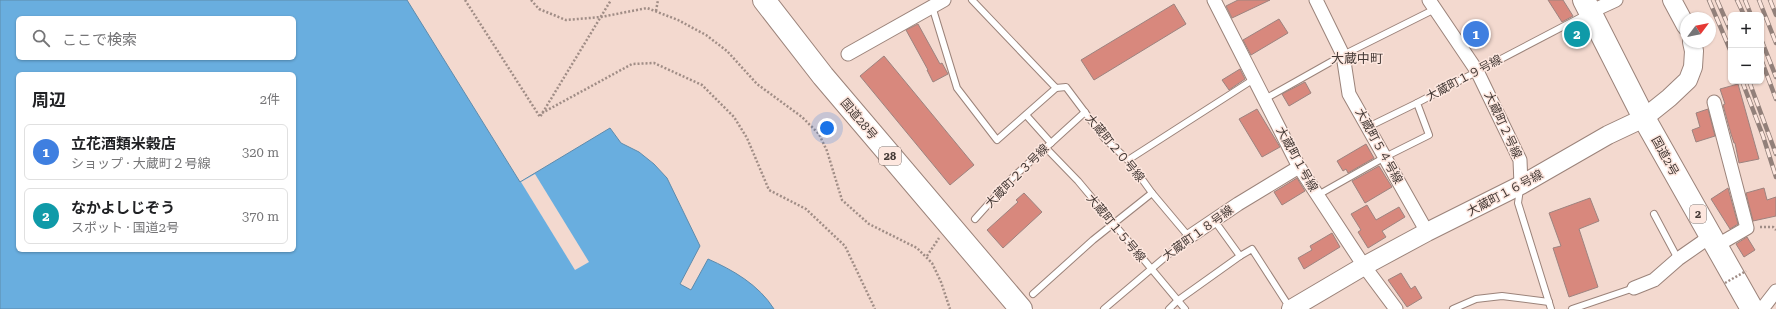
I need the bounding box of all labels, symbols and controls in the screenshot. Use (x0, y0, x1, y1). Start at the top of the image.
north arrow (1680, 12, 1716, 48)
map controls (1728, 12, 1764, 84)
button: + (1728, 12, 1764, 48)
search box (16, 16, 296, 60)
pin: 1 (1463, 19, 1489, 49)
pin: 2 (1564, 19, 1590, 49)
icon: search (30, 27, 52, 49)
text: ここで検索 (62, 31, 137, 49)
button: − (1728, 48, 1764, 84)
district label: 大蔵中町 (1331, 51, 1383, 66)
street label: 大蔵町１９号線 (1424, 52, 1504, 104)
street label: 大蔵町２号線 (1481, 89, 1525, 161)
text: 周辺 (32, 90, 66, 110)
text: 2件 (260, 92, 280, 107)
street label: 国道28号 (838, 96, 880, 142)
street label: 大蔵町５４号線 (1353, 106, 1405, 186)
street label: 大蔵町２０号線 (1083, 111, 1147, 185)
your location (817, 118, 837, 138)
street label: 大蔵町１号線 (1273, 124, 1321, 194)
street label: 国道2号 (1649, 134, 1681, 178)
text: 立花酒類米穀店 (71, 135, 176, 153)
street label: 大蔵町２３号線 (982, 141, 1052, 211)
text: 1 (42, 145, 50, 160)
text: 320 m (242, 145, 279, 160)
road number: 28 (879, 147, 901, 165)
text: ショップ · 大蔵町２号線 (71, 156, 211, 171)
street label: 大蔵町１６号線 (1465, 167, 1545, 219)
street label: 大蔵町１５号線 (1084, 191, 1148, 265)
text: なかよしじぞう (71, 199, 175, 217)
street label: 大蔵町１８号線 (1160, 203, 1236, 263)
road number: 2 (1690, 205, 1706, 223)
text: 2 (42, 209, 50, 224)
text: 370 m (242, 209, 279, 224)
text: スポット · 国道2号 (71, 220, 179, 235)

